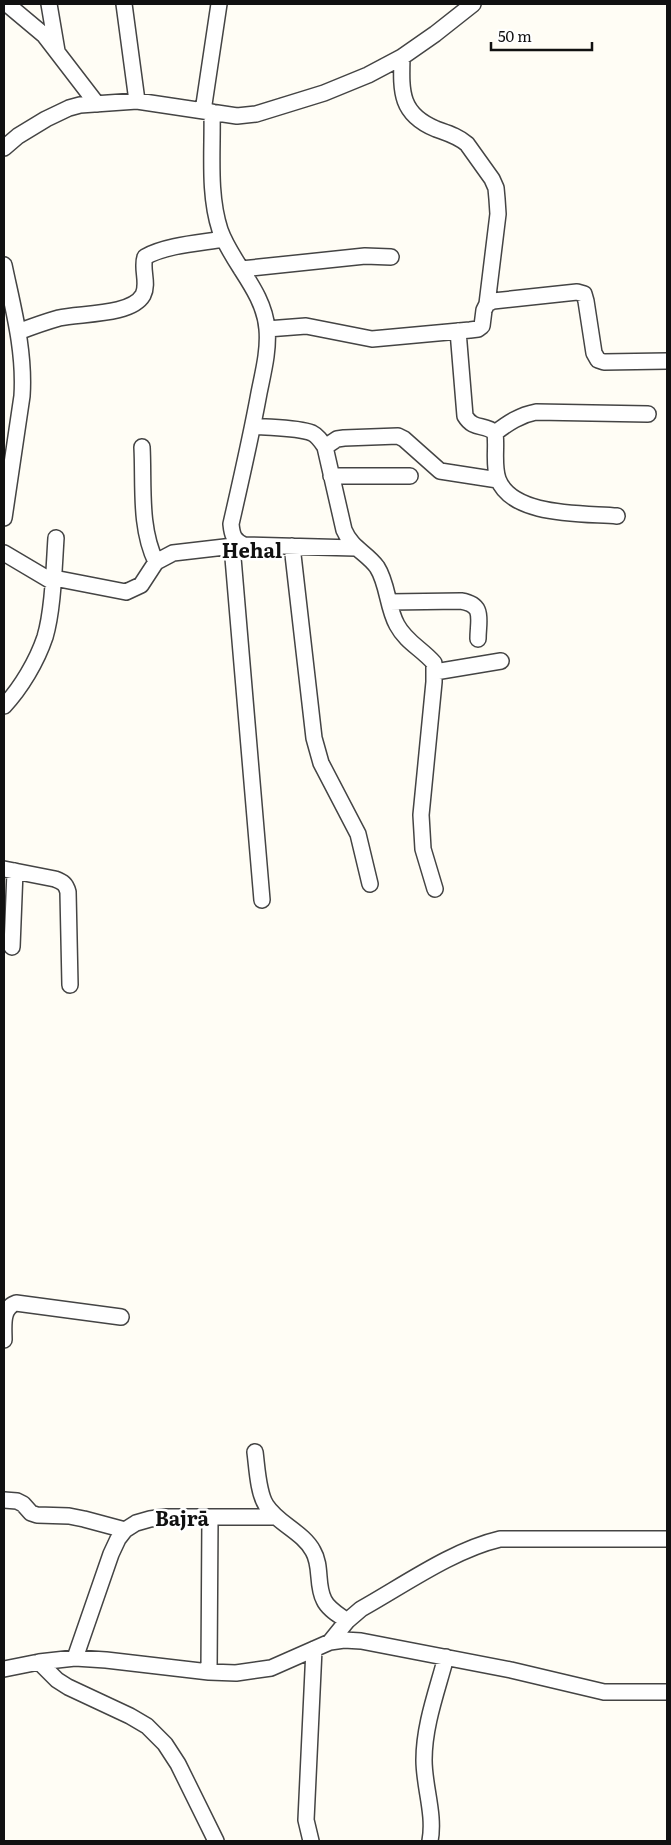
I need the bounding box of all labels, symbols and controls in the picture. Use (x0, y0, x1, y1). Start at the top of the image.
scale bar (491, 20, 592, 52)
text: 50 m (498, 24, 532, 47)
district label: Hehal (222, 534, 282, 564)
district label: Bajrā (155, 1502, 210, 1532)

